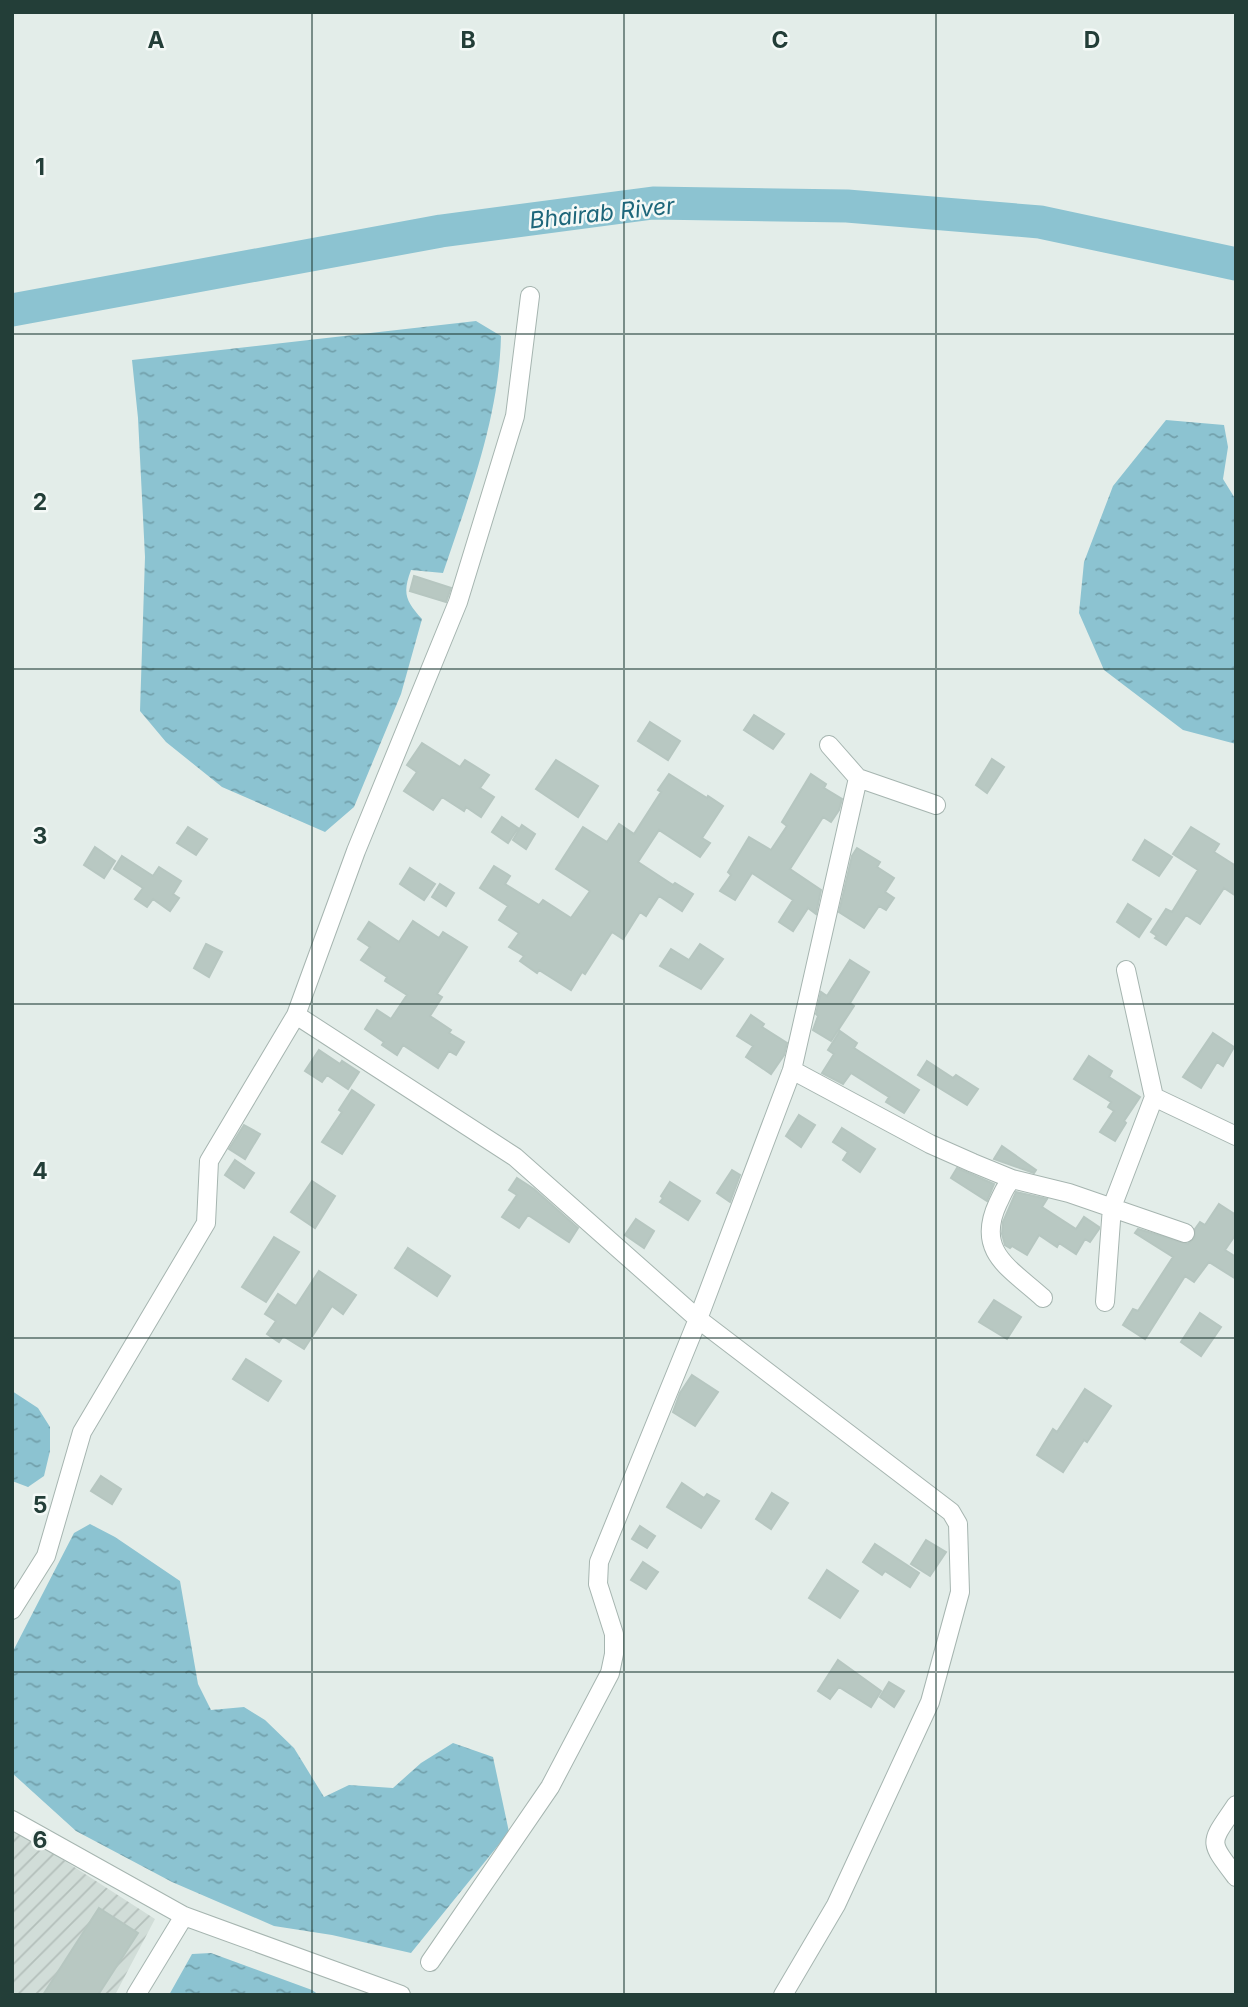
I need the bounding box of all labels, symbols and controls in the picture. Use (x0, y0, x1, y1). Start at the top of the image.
text: A (147, 26, 165, 54)
text: B (460, 26, 476, 54)
text: C (771, 26, 789, 54)
text: D (1084, 26, 1100, 54)
text: 1 (35, 153, 45, 181)
water label: Bhairab River (528, 191, 677, 235)
text: 2 (33, 488, 47, 516)
text: 3 (33, 822, 47, 850)
text: 4 (32, 1157, 48, 1185)
text: 5 (33, 1491, 47, 1519)
text: 6 (33, 1826, 47, 1854)

